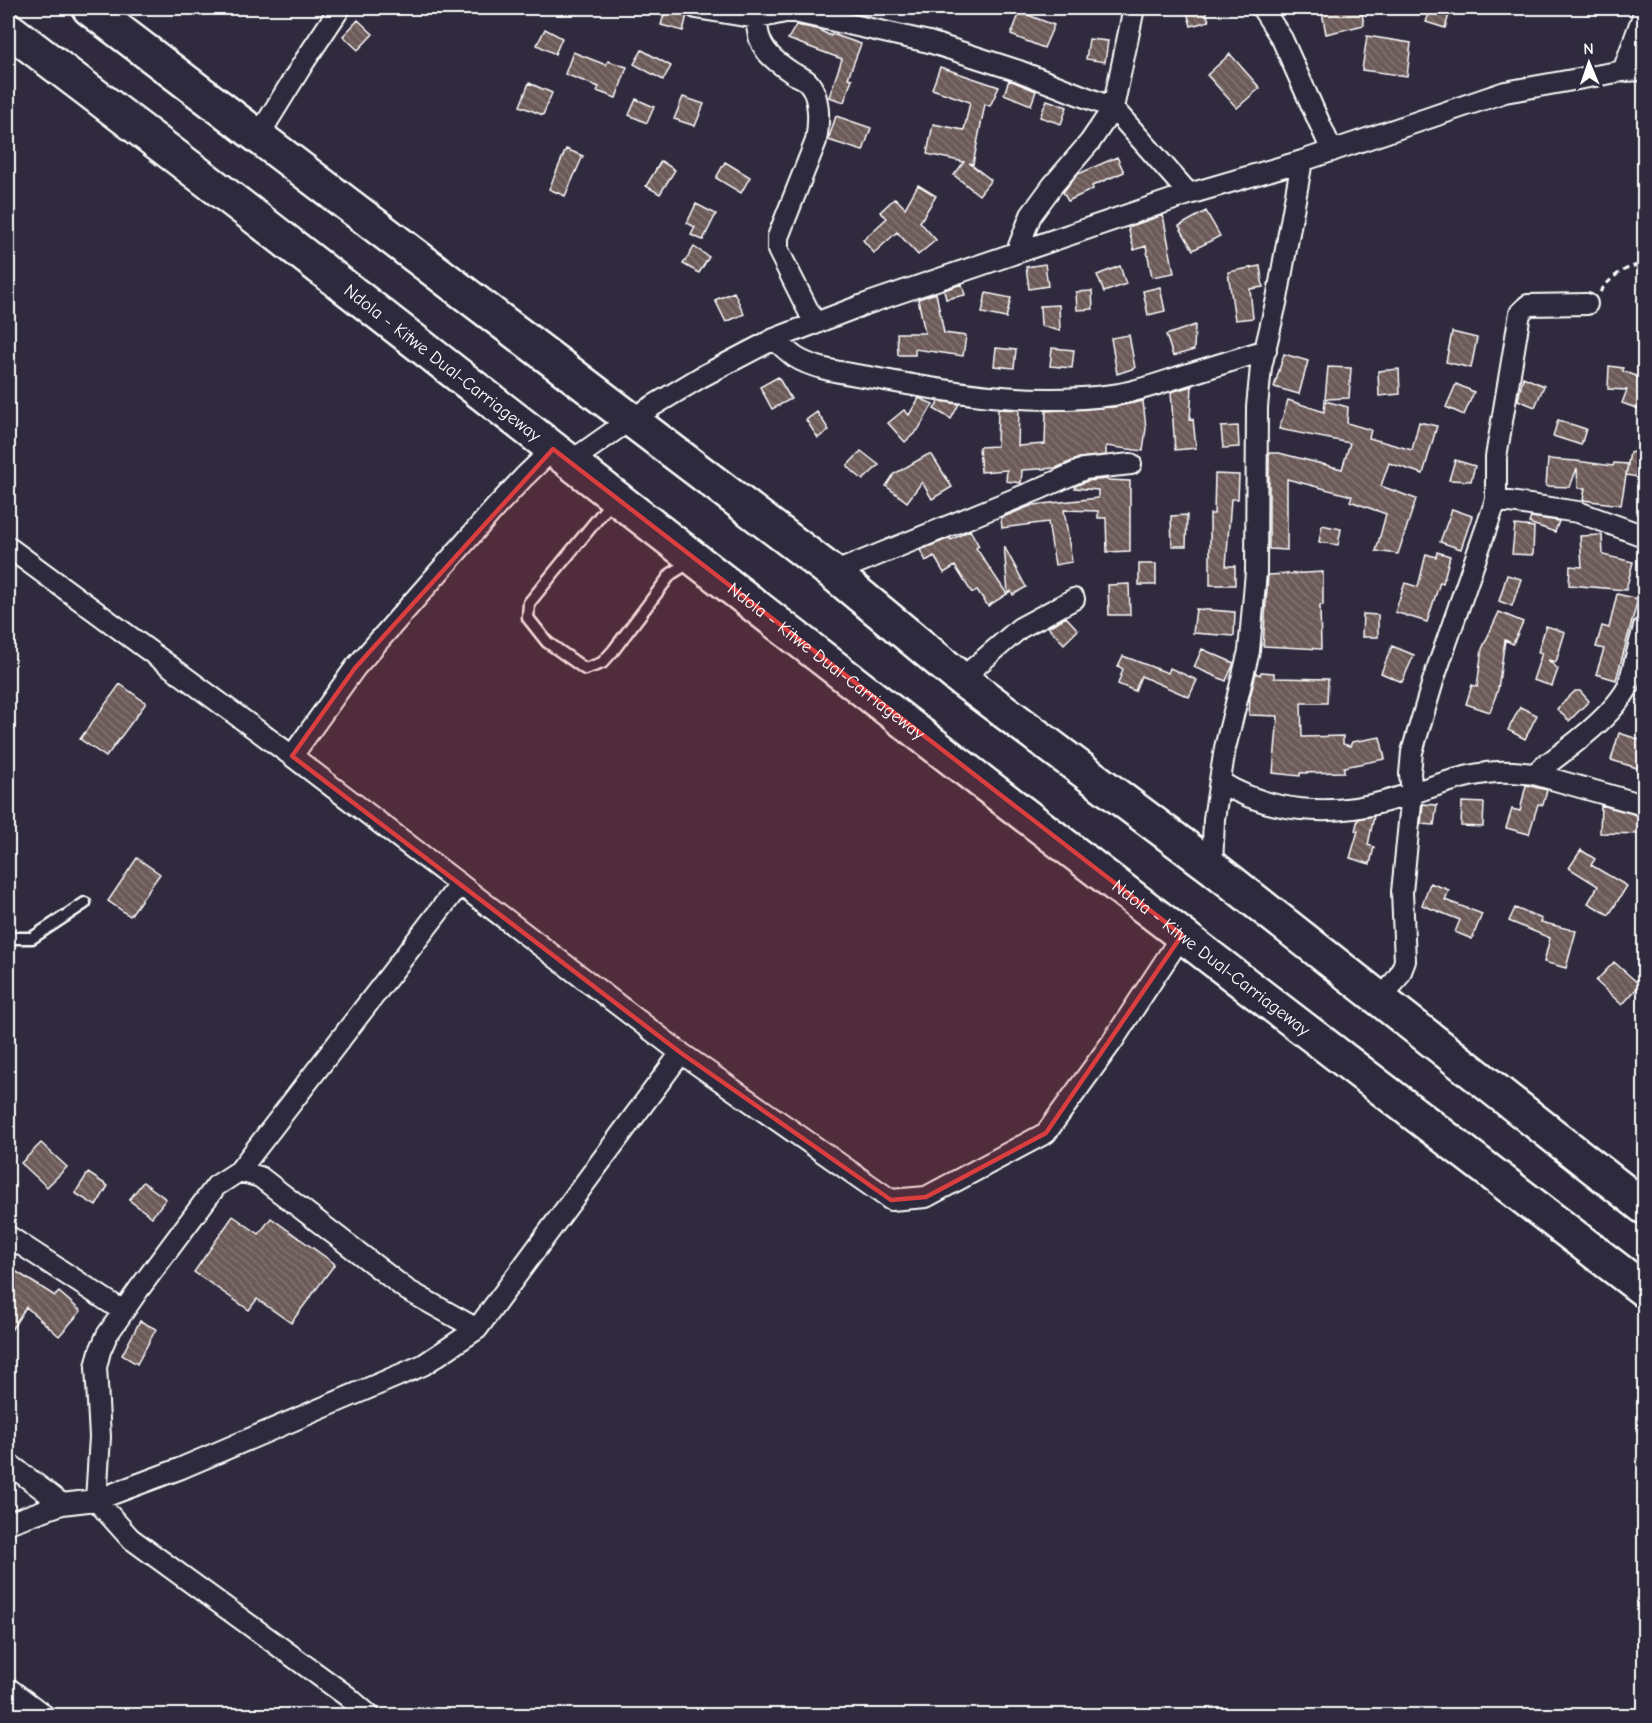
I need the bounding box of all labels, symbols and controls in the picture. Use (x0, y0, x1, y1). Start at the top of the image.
north arrow (1559, 33, 1619, 93)
text: N (1583, 40, 1594, 58)
street label: Ndola - Kitwe Dual-Carriageway (340, 280, 546, 447)
street label: Ndola - Kitwe Dual-Carriageway (724, 578, 930, 745)
street label: Ndola - Kitwe Dual-Carriageway (1108, 875, 1315, 1041)

